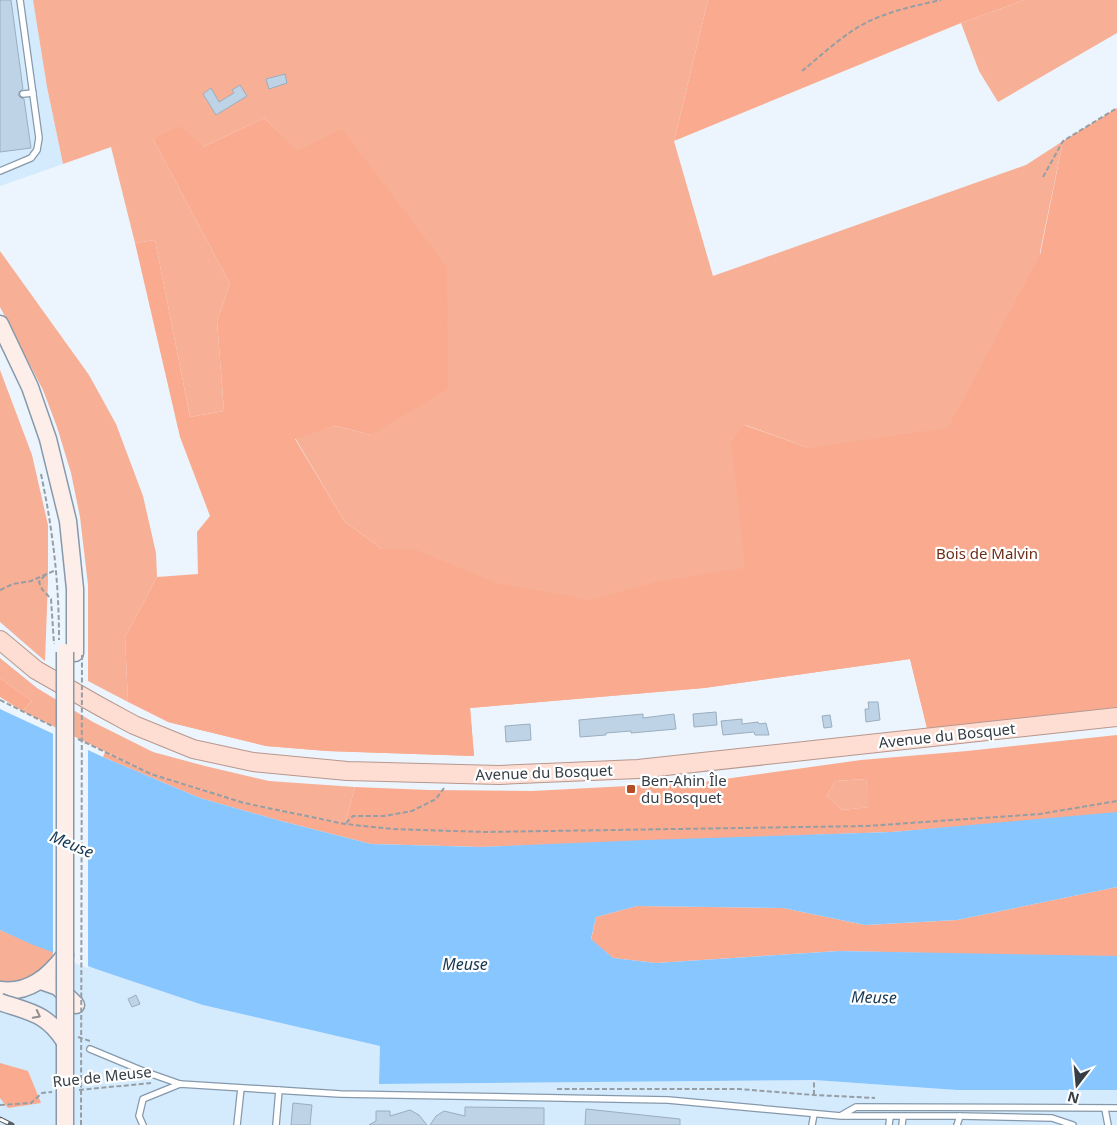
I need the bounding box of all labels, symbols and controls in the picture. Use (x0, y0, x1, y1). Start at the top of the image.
park label: Bois de Malvin (936, 543, 1038, 563)
street label: Avenue du Bosquet (878, 718, 1017, 752)
street label: Avenue du Bosquet (475, 760, 614, 784)
place label: Ben-Ahin Île du Bosquet (641, 770, 727, 807)
marker: Ben-Ahin Île du Bosquet (625, 783, 637, 795)
water label: Meuse (47, 825, 97, 863)
water label: Meuse (442, 953, 488, 975)
water label: Meuse (851, 986, 897, 1008)
one-way arrow (32, 1009, 41, 1019)
north arrow (1052, 1060, 1102, 1110)
street label: Rue de Meuse (51, 1061, 153, 1091)
text: N (1065, 1087, 1081, 1109)

